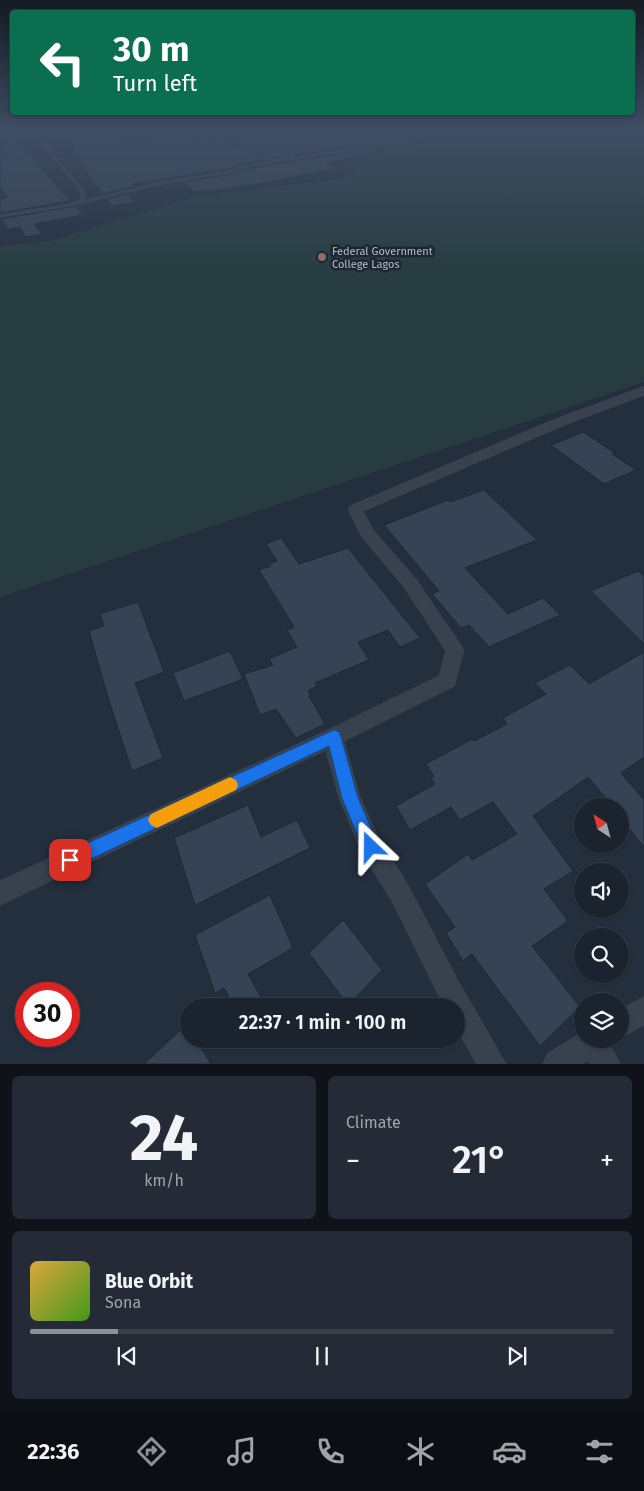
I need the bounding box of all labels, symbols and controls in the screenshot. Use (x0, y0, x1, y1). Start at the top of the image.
text: 30 m (113, 28, 190, 70)
icon: left (30, 30, 95, 95)
text: Turn left (113, 70, 197, 97)
place label: Federal Government College Lagos (332, 245, 433, 271)
marker: Federal Government College Lagos (316, 251, 328, 263)
north arrow (574, 798, 629, 852)
map controls (574, 798, 629, 1048)
position arrow (344, 820, 396, 872)
pin (49, 839, 91, 881)
icon: arrive (56, 846, 84, 874)
button: sound (574, 863, 629, 918)
button: search (574, 928, 629, 983)
speed limit sign: 30 (15, 982, 80, 1047)
button: layers (574, 993, 629, 1048)
text: 22:37 · 1 min · 100 m (239, 1011, 406, 1034)
text: 24 (130, 1099, 198, 1177)
text: Climate (346, 1113, 401, 1132)
text: 21° (452, 1137, 508, 1183)
text: − (346, 1144, 360, 1177)
text: + (600, 1144, 614, 1177)
text: km/h (144, 1171, 184, 1190)
text: Blue Orbit (105, 1270, 193, 1293)
text: Sona (105, 1293, 141, 1312)
icon: previous (113, 1342, 141, 1370)
icon: pause (308, 1342, 336, 1370)
icon: next (503, 1342, 531, 1370)
icon: directions (134, 1434, 169, 1469)
icon: music (224, 1434, 259, 1469)
icon: phone (313, 1434, 348, 1469)
icon: climate (403, 1434, 438, 1469)
icon: car (492, 1434, 527, 1469)
icon: filters (582, 1434, 617, 1469)
text: 22:36 (27, 1438, 80, 1465)

